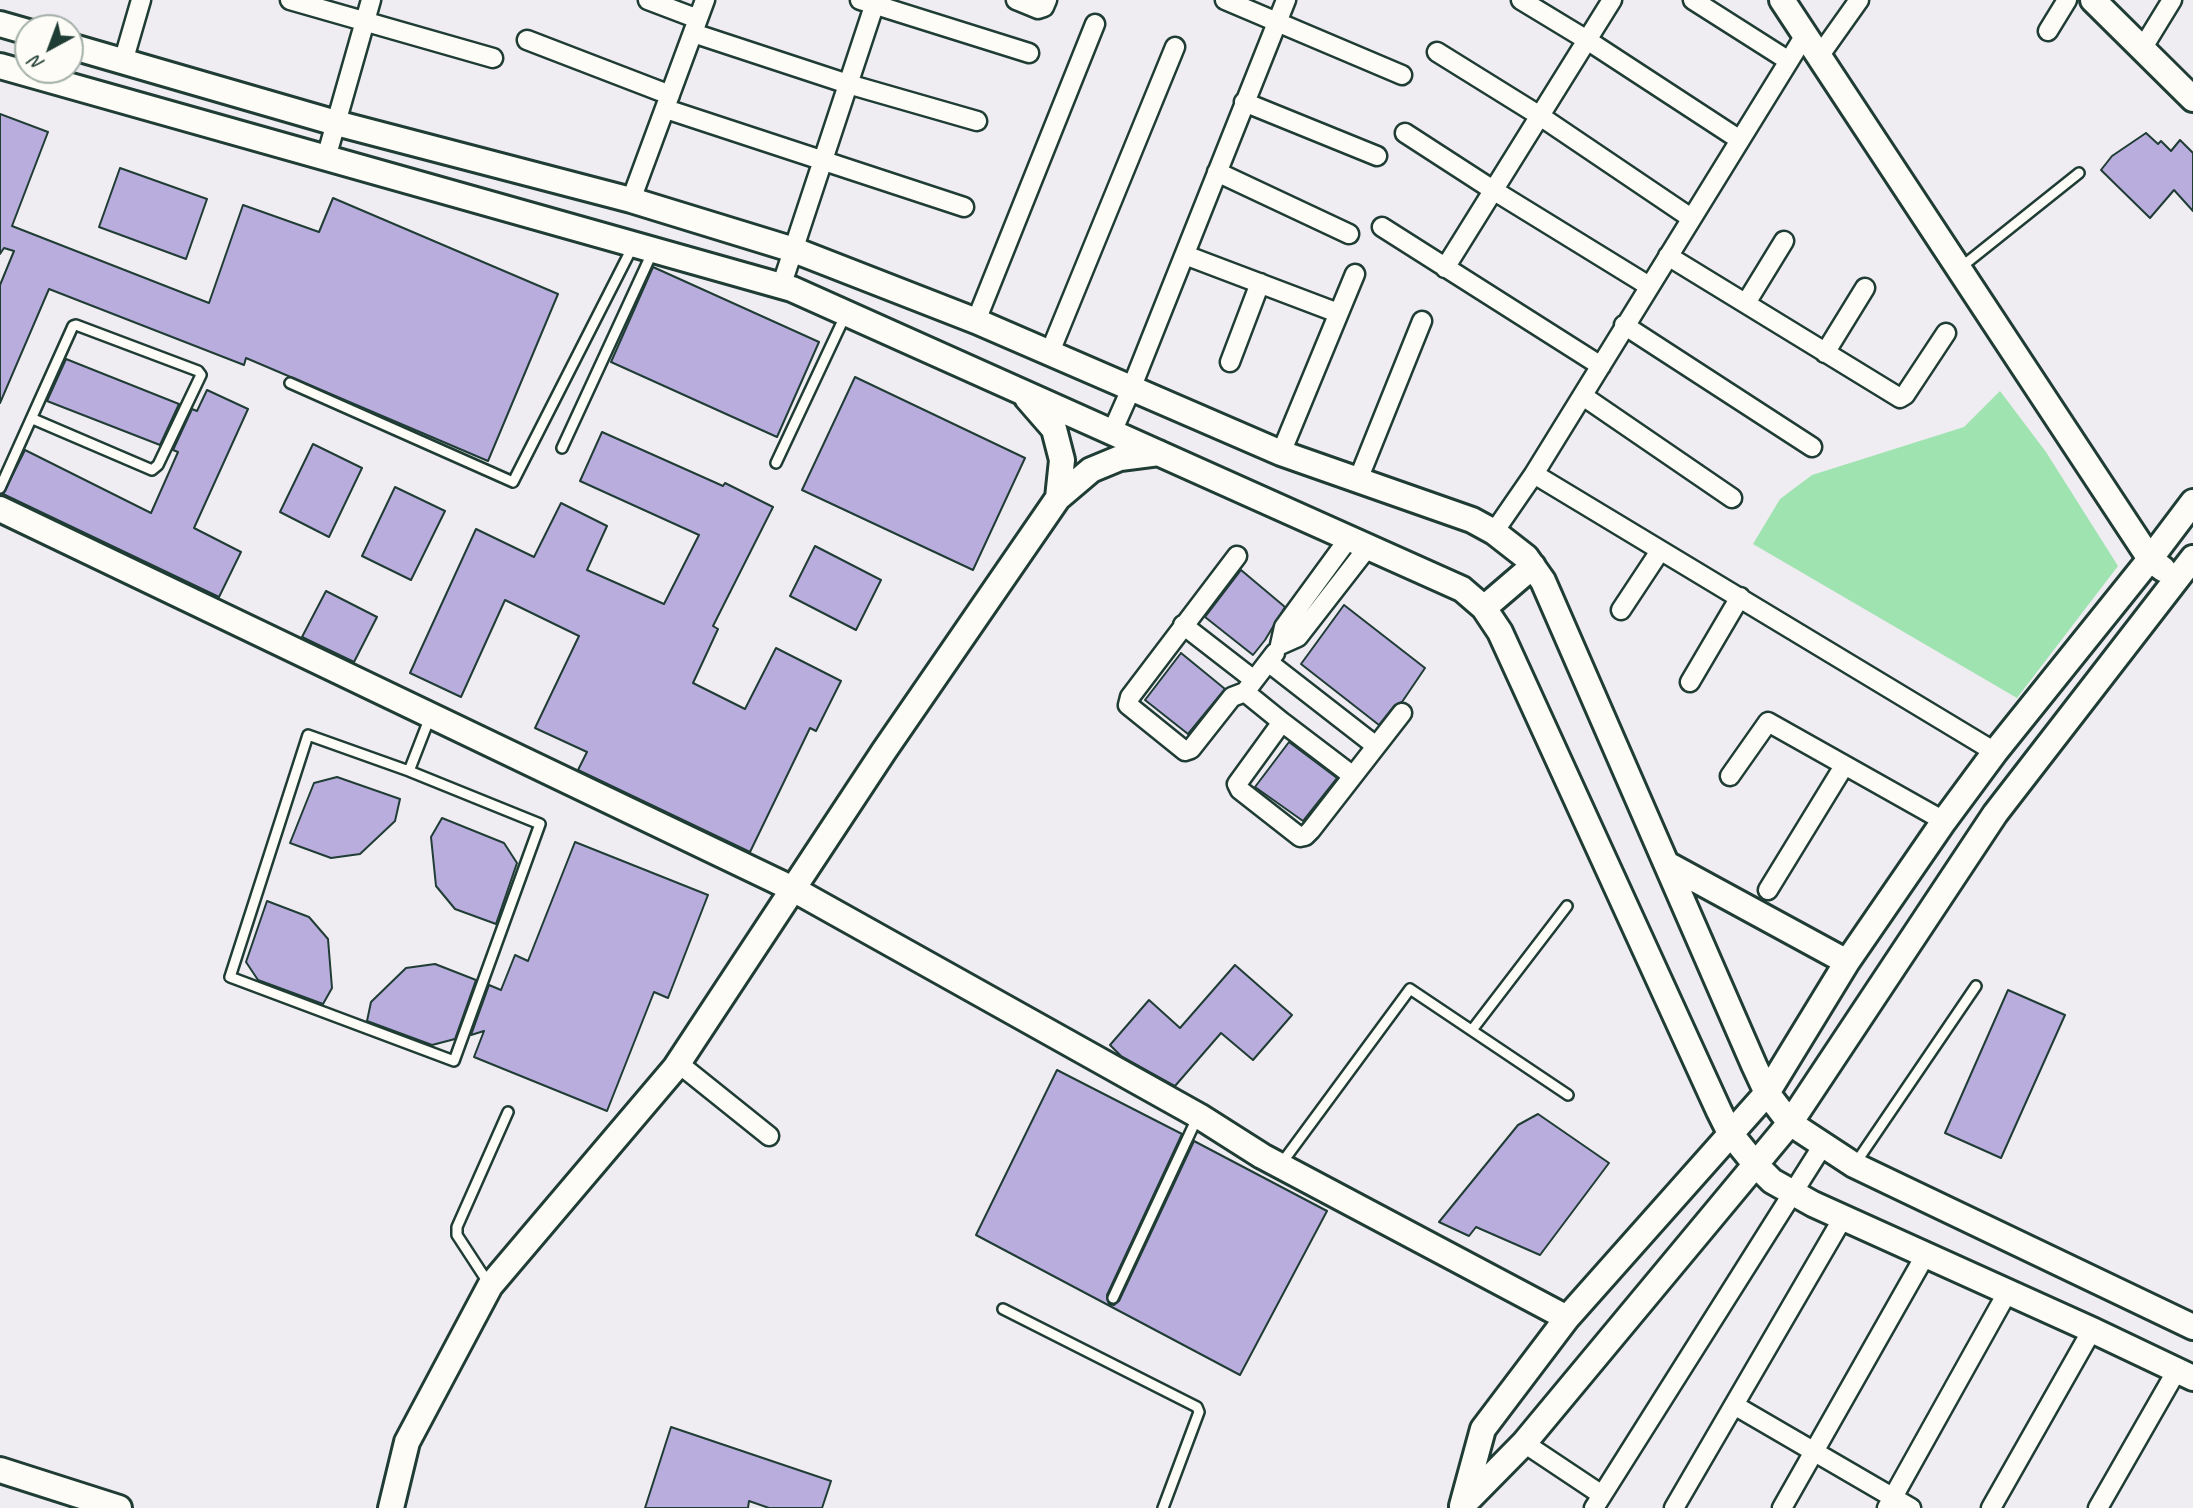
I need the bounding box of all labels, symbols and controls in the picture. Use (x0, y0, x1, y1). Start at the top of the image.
north arrow (14, 14, 84, 84)
text: N (24, 50, 49, 76)

